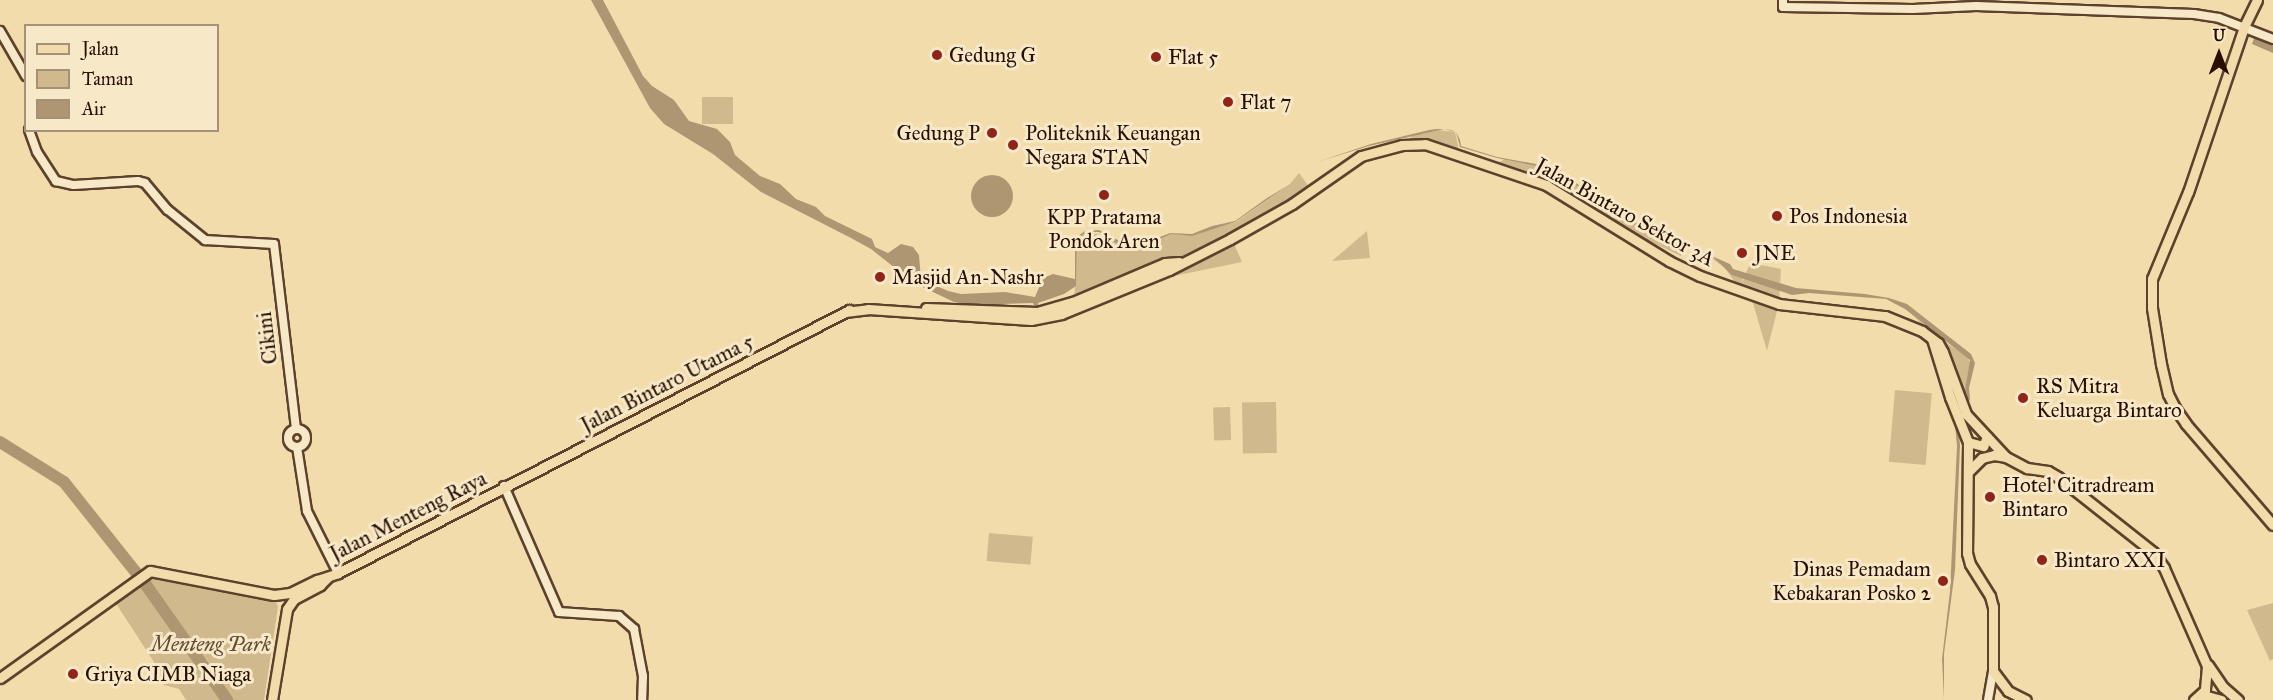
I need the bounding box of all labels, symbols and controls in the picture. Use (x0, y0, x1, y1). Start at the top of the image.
legend (24, 24, 219, 132)
north arrow (2189, 24, 2249, 84)
text: U (2213, 26, 2225, 45)
text: Jalan (82, 38, 119, 60)
place label: Gedung G (949, 42, 1036, 68)
place label: Flat 5 (1168, 44, 1218, 70)
marker: Gedung G (930, 48, 944, 62)
marker: Flat 5 (1149, 50, 1163, 64)
text: Taman (82, 68, 133, 90)
place label: Flat 7 (1240, 89, 1291, 115)
marker: Flat 7 (1221, 95, 1235, 109)
text: Air (82, 98, 106, 120)
place label: Gedung P (896, 120, 980, 146)
place label: Politeknik Keuangan Negara STAN (1025, 120, 1201, 170)
marker: Gedung P (985, 126, 999, 140)
marker: Politeknik Keuangan Negara STAN (1006, 138, 1020, 152)
street label: Jalan Bintaro Sektor 3A (1531, 152, 1719, 272)
marker: KPP Pratama Pondok Aren (1097, 188, 1111, 202)
place label: Pos Indonesia (1789, 203, 1908, 229)
place label: KPP Pratama Pondok Aren (1047, 204, 1161, 254)
marker: Pos Indonesia (1770, 209, 1784, 223)
place label: JNE (1754, 240, 1795, 266)
marker: JNE (1735, 246, 1749, 260)
place label: Masjid An-Nashr (892, 264, 1044, 290)
marker: Masjid An-Nashr (873, 270, 887, 284)
street label: Cikini (251, 310, 283, 366)
street label: Jalan Bintaro Utama 5 (576, 328, 758, 438)
place label: RS Mitra Keluarga Bintaro (2036, 373, 2182, 423)
marker: RS Mitra Keluarga Bintaro (2014, 389, 2032, 407)
street label: Jalan Menteng Raya (325, 466, 491, 566)
place label: Hotel Citradream Bintaro (2002, 472, 2155, 522)
marker: Hotel Citradream Bintaro (1983, 490, 1997, 504)
place label: Bintaro XXI (2054, 547, 2166, 573)
marker: Bintaro XXI (2035, 553, 2049, 567)
place label: Dinas Pemadam Kebakaran Posko 2 (1772, 556, 1931, 606)
marker: Dinas Pemadam Kebakaran Posko 2 (1936, 574, 1950, 588)
park label: Menteng Park (151, 631, 271, 657)
place label: Griya CIMB Niaga (85, 661, 251, 687)
marker: Griya CIMB Niaga (66, 667, 80, 681)

